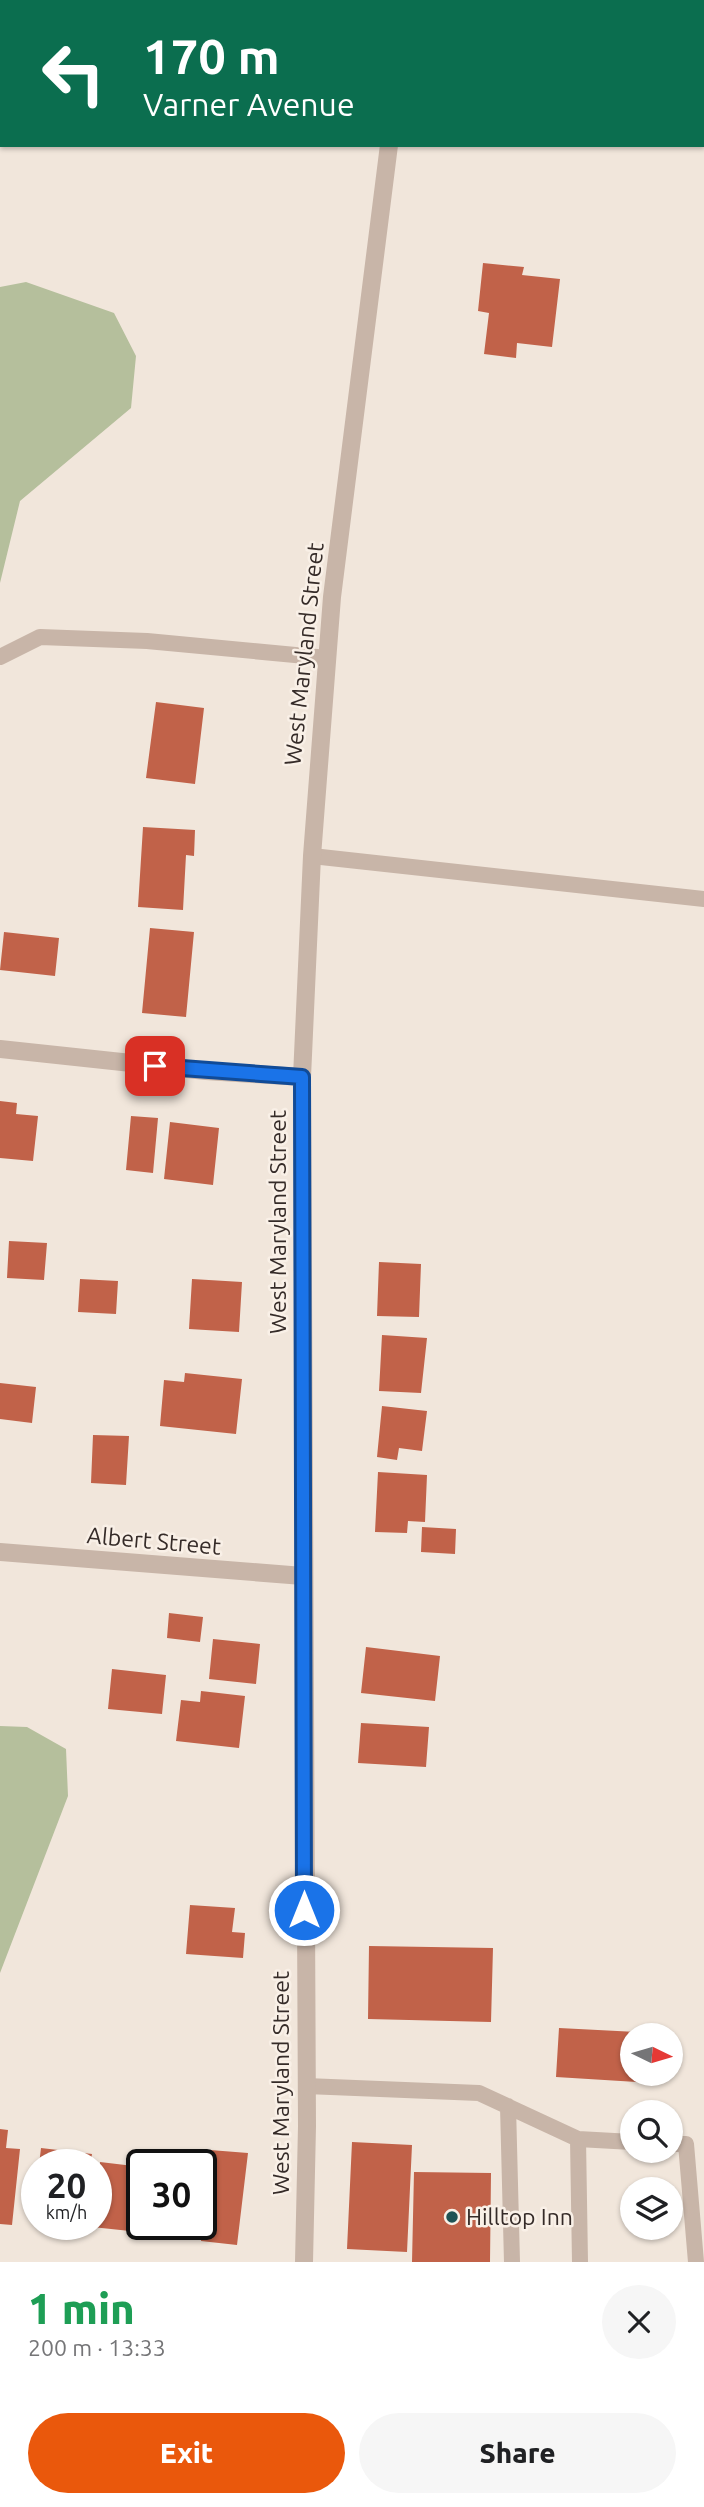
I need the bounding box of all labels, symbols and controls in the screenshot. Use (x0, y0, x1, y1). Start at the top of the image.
icon: left (28, 28, 119, 119)
text: 170 m (143, 28, 280, 83)
text: Varner Avenue (143, 86, 355, 122)
street label: West Maryland Street (279, 541, 328, 767)
pin (125, 1036, 185, 1096)
icon: arrive (136, 1047, 174, 1085)
street label: West Maryland Street (265, 1110, 290, 1334)
street label: Albert Street (86, 1522, 222, 1559)
position arrow (267, 1873, 341, 1947)
street label: West Maryland Street (268, 1971, 293, 2195)
north arrow (620, 2023, 682, 2086)
map controls (620, 2023, 683, 2240)
button: search (620, 2100, 683, 2163)
speed limit sign: 30 (126, 2149, 217, 2240)
text: 20 (47, 2165, 86, 2205)
button: layers (620, 2177, 683, 2240)
text: km/h (46, 2202, 87, 2222)
place label: Hilltop Inn (466, 2204, 573, 2229)
marker: Hilltop Inn (444, 2209, 460, 2225)
text: 1 min (28, 2285, 135, 2332)
button: close (602, 2285, 676, 2359)
text: 200 m · 13:33 (28, 2335, 166, 2360)
button: Exit (28, 2413, 345, 2493)
button: Share (359, 2413, 676, 2493)

